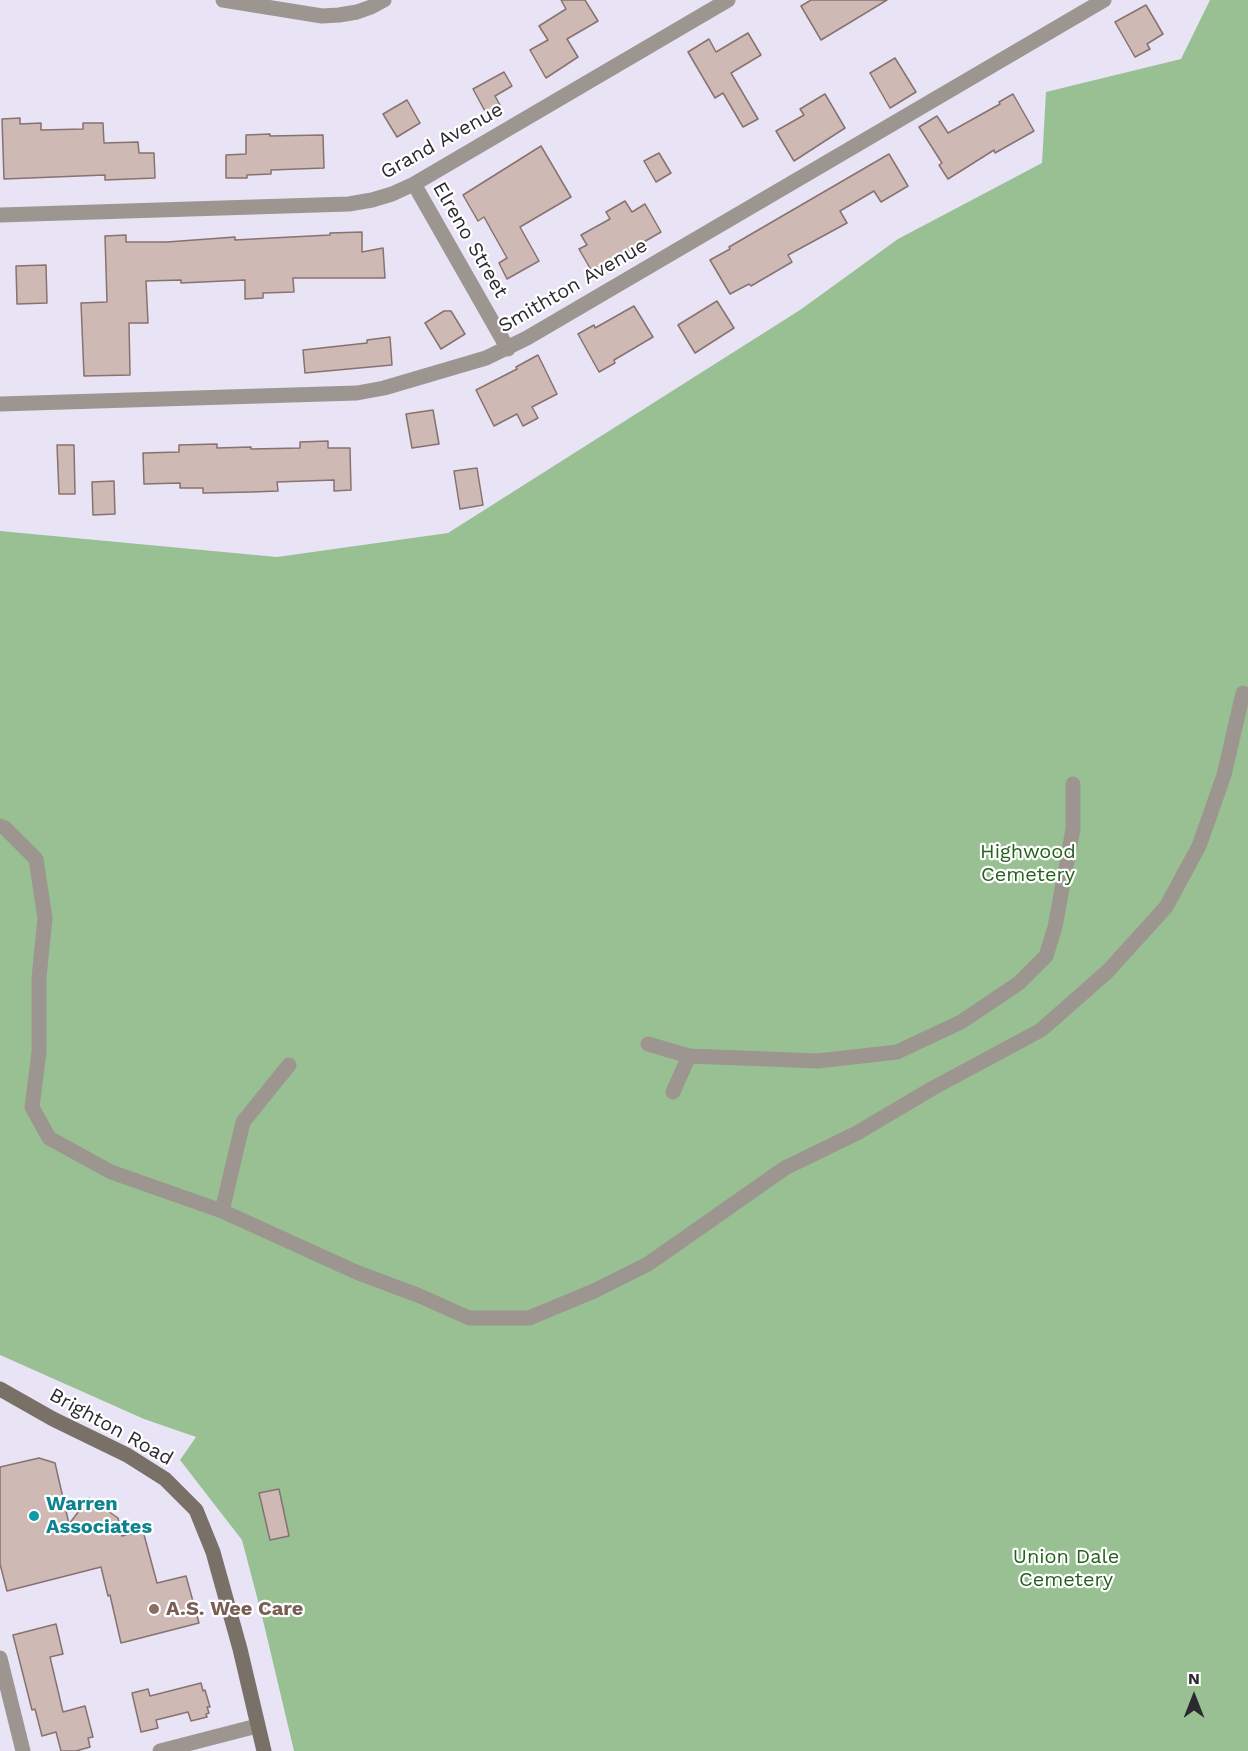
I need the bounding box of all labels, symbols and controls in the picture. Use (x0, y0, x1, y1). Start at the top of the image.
street label: Grand Avenue (377, 97, 507, 185)
street label: Elreno Street (427, 178, 513, 302)
street label: Smithton Avenue (494, 234, 652, 338)
park label: Highwood Cemetery (980, 840, 1076, 887)
street label: Brighton Road (45, 1383, 177, 1471)
place label: Warren Associates (46, 1492, 152, 1539)
marker: Warren Associates (27, 1509, 41, 1523)
park label: Union Dale Cemetery (1013, 1545, 1119, 1592)
place label: A.S. Wee Care (166, 1597, 303, 1621)
marker: A.S. Wee Care (147, 1602, 161, 1616)
north arrow (1164, 1667, 1224, 1727)
text: N (1188, 1669, 1200, 1688)

